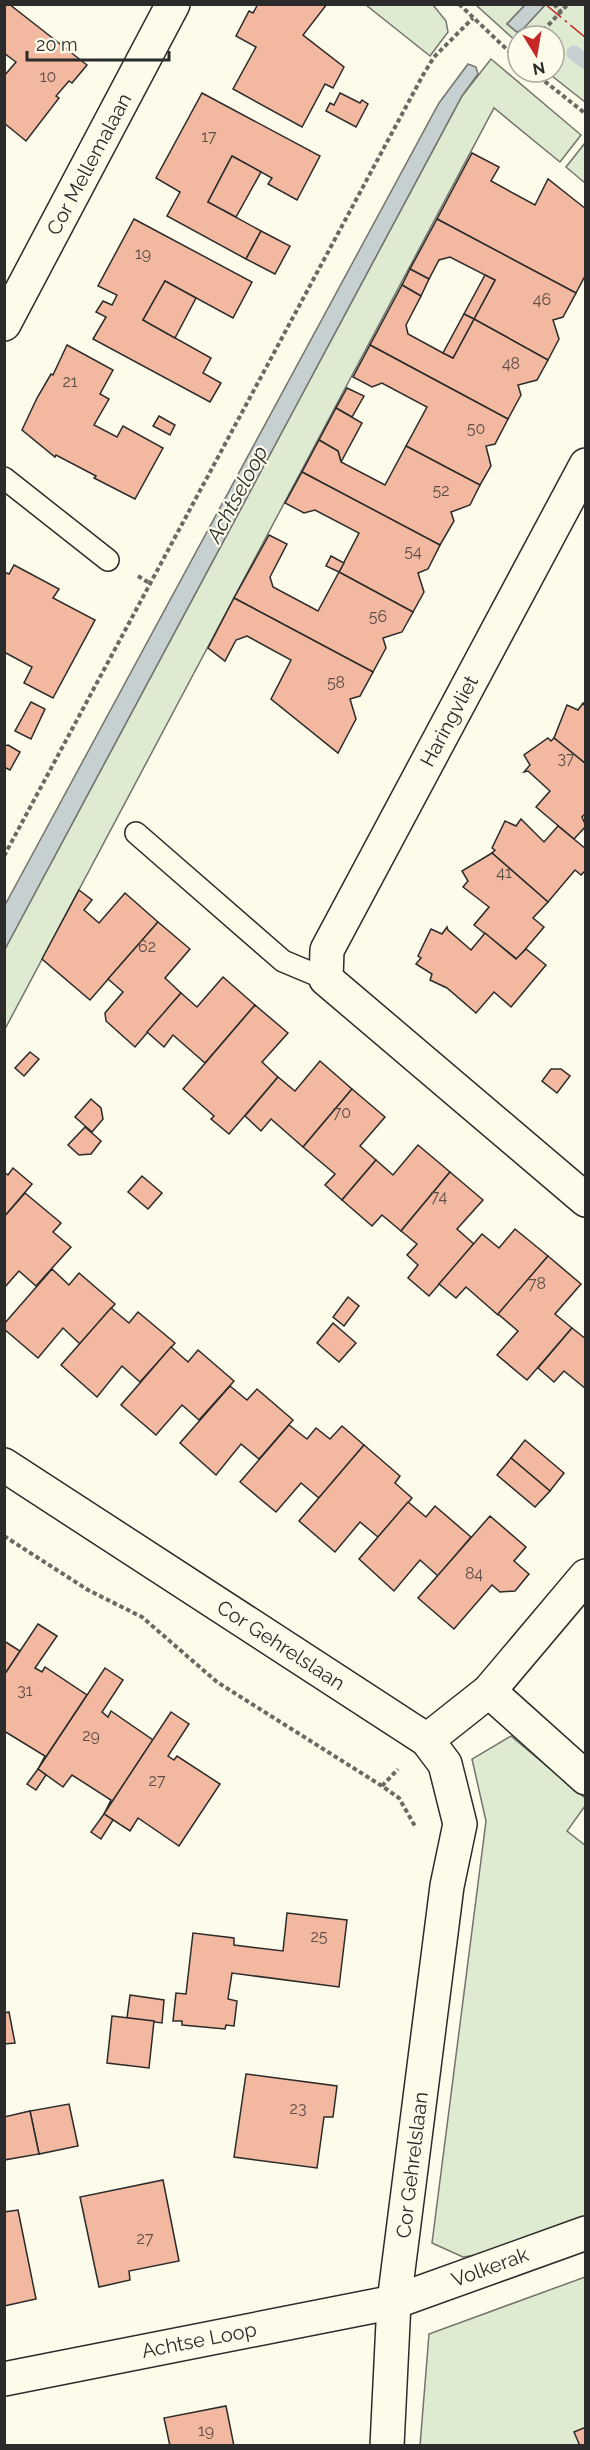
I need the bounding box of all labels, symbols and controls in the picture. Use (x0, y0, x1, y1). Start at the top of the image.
scale bar (27, 24, 170, 62)
north arrow (506, 24, 566, 84)
text: 20 m (36, 34, 78, 55)
text: N (531, 58, 547, 79)
house number: 10 (40, 67, 56, 86)
street label: Cor Mellemalaan (42, 89, 136, 239)
house number: 17 (201, 127, 217, 146)
house number: 19 (135, 244, 151, 263)
house number: 46 (533, 290, 551, 309)
house number: 48 (502, 354, 520, 373)
house number: 21 (62, 372, 78, 391)
house number: 50 (467, 419, 485, 438)
water label: Achtseloop (201, 441, 273, 547)
house number: 52 (432, 481, 450, 500)
house number: 54 (404, 542, 422, 561)
house number: 56 (369, 607, 387, 626)
street label: Haringvliet (415, 671, 483, 771)
house number: 58 (327, 673, 345, 692)
house number: 37 (557, 749, 575, 768)
house number: 41 (496, 863, 512, 882)
house number: 62 (138, 937, 156, 956)
house number: 70 (333, 1103, 351, 1122)
house number: 74 (431, 1187, 447, 1206)
house number: 78 (528, 1274, 546, 1293)
house number: 84 (465, 1564, 483, 1583)
street label: Cor Gehrelslaan (213, 1595, 349, 1695)
house number: 31 (17, 1681, 33, 1700)
house number: 29 (82, 1726, 100, 1745)
house number: 27 (149, 1771, 166, 1790)
house number: 25 (310, 1927, 328, 1946)
street label: Cor Gehrelslaan (391, 2090, 433, 2240)
house number: 23 (290, 2099, 306, 2118)
house number: 27 (137, 2229, 154, 2248)
street label: Volkerak (448, 2242, 532, 2292)
street label: Achtse Loop (140, 2317, 258, 2363)
house number: 19 (198, 2421, 214, 2440)

